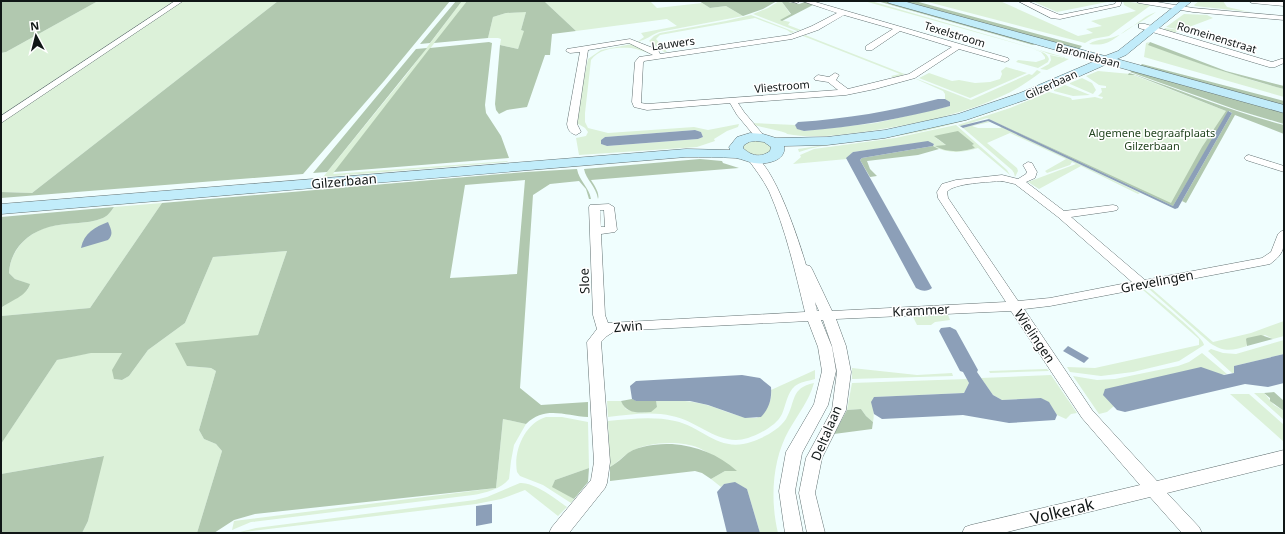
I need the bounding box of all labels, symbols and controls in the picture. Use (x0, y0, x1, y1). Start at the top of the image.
north arrow (16, 16, 56, 56)
text: N (29, 18, 40, 34)
street label: Texelstroom (923, 18, 987, 50)
street label: Romeinenstraat (1175, 18, 1259, 56)
street label: Lauwers (650, 33, 696, 53)
street label: Baroniebaan (1054, 39, 1122, 71)
street label: Gilzerbaan (1023, 66, 1079, 102)
street label: Vliestroom (754, 76, 810, 96)
park label: Algemene begraafplaats Gilzerbaan (1089, 125, 1215, 153)
street label: Gilzerbaan (311, 169, 377, 193)
street label: Grevelingen (1119, 265, 1195, 297)
street label: Sloe (575, 268, 593, 294)
street label: Krammer (892, 299, 951, 320)
street label: Wielingen (1011, 306, 1059, 366)
street label: Zwin (613, 316, 643, 336)
street label: Deltalaan (806, 403, 846, 463)
street label: Volkerak (1028, 492, 1096, 529)

